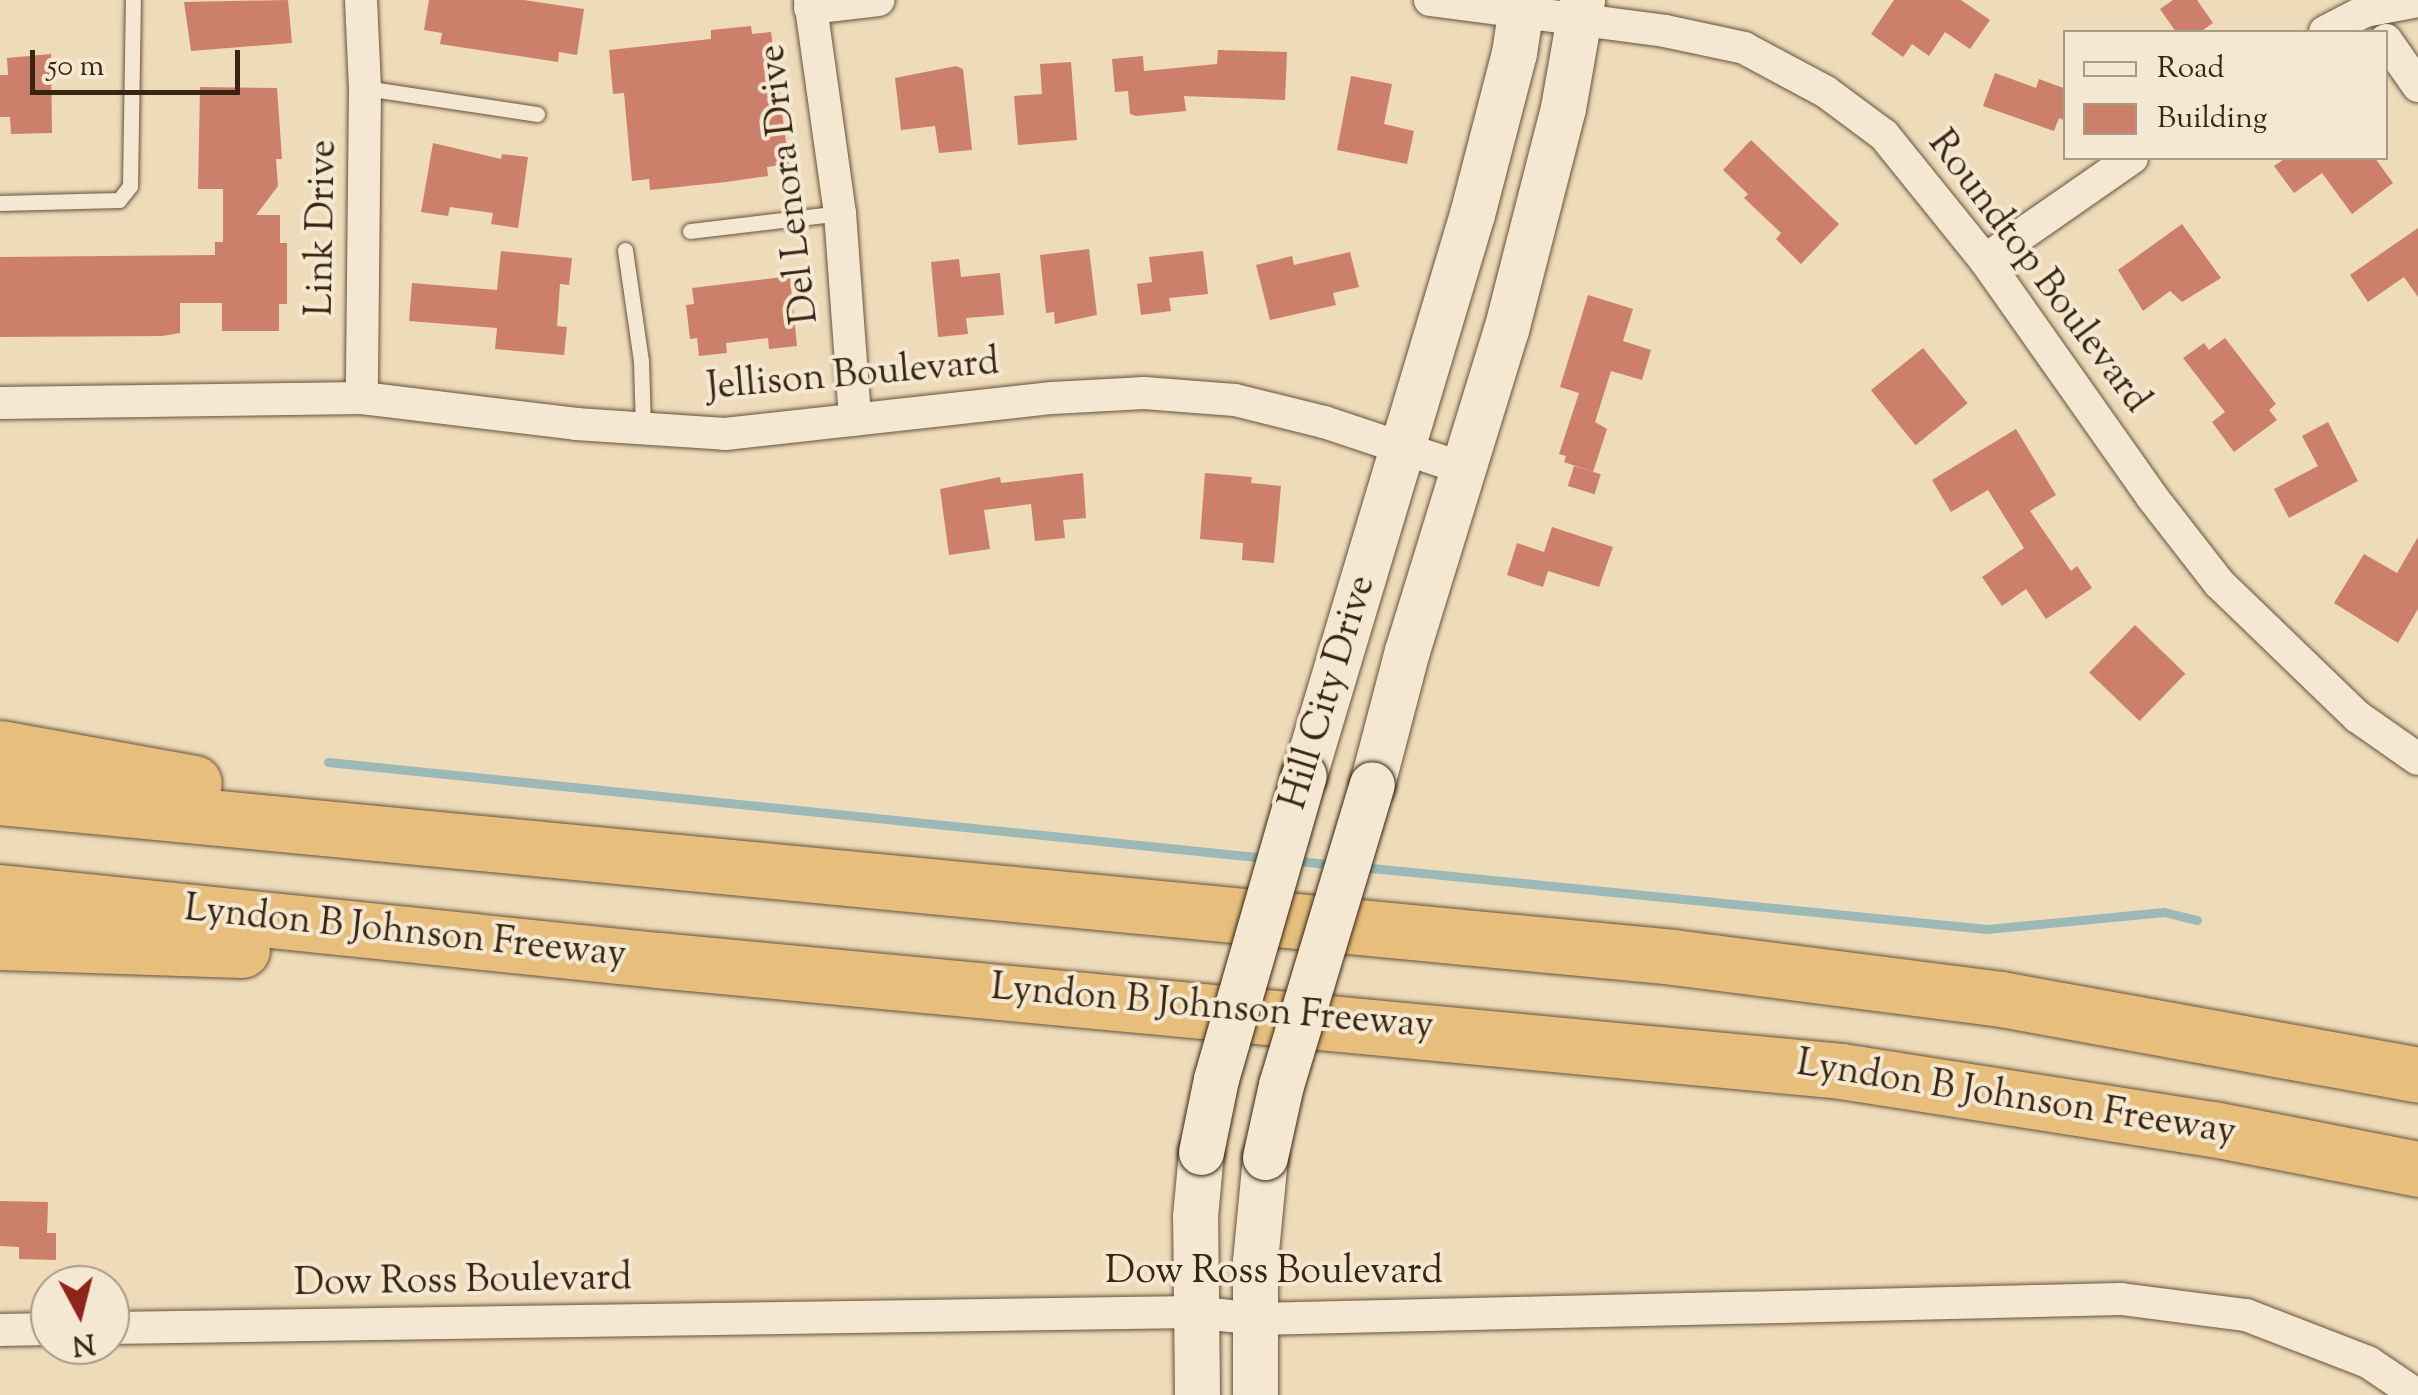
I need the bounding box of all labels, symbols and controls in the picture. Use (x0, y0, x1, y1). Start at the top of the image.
scale bar (35, 30, 245, 92)
legend (2063, 30, 2388, 160)
street label: Del Lenora Drive (751, 42, 831, 326)
text: 50 m (47, 46, 104, 89)
text: Road (2157, 48, 2224, 91)
text: Building (2157, 98, 2267, 141)
street label: Roundtop Boulevard (1916, 123, 2158, 423)
street label: Link Drive (300, 139, 348, 317)
street label: Jellison Boulevard (705, 342, 1001, 412)
street label: Hill City Drive (1273, 570, 1387, 816)
street label: Lyndon B Johnson Freeway (182, 888, 628, 980)
street label: Lyndon B Johnson Freeway (989, 967, 1435, 1051)
street label: Lyndon B Johnson Freeway (1793, 1043, 2239, 1157)
street label: Dow Ross Boulevard (1105, 1251, 1443, 1297)
street label: Dow Ross Boulevard (294, 1257, 632, 1309)
north arrow (30, 1265, 130, 1365)
text: N (70, 1322, 97, 1364)

